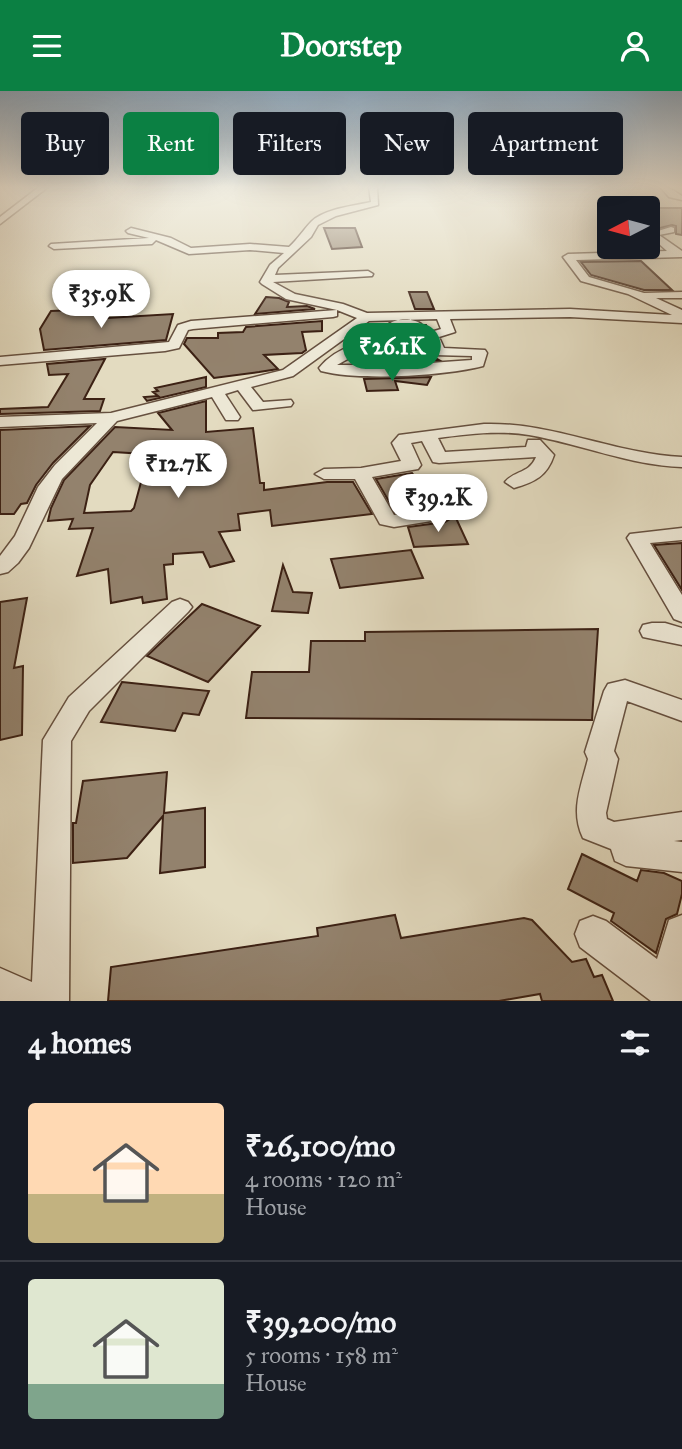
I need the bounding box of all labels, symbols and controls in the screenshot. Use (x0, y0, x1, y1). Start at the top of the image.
text: Doorstep (280, 26, 402, 65)
icon: menu (28, 27, 66, 65)
icon: person (616, 27, 654, 65)
chip: Buy (21, 112, 109, 175)
chip: Rent (123, 112, 219, 175)
chip: Filters (233, 112, 346, 175)
chip: New (360, 112, 454, 175)
chip: Apartment (468, 112, 623, 175)
north arrow (597, 196, 660, 259)
map controls (597, 196, 660, 259)
pin: ₹35.9K (44, 271, 158, 330)
text: ₹35.9K (68, 279, 134, 307)
pin: ₹26.1K (335, 323, 449, 383)
text: ₹26.1K (359, 332, 425, 360)
pin: ₹12.7K (121, 441, 235, 500)
text: ₹12.7K (145, 449, 211, 477)
pin: ₹39.2K (381, 475, 495, 534)
text: ₹39.2K (404, 483, 472, 511)
icon: filters (616, 1024, 654, 1062)
text: 4 homes (28, 1025, 132, 1061)
text: ₹26,100/mo (245, 1128, 395, 1164)
icon: home (84, 1131, 168, 1215)
text: 4 rooms · 120 m² (245, 1165, 402, 1193)
text: House (245, 1193, 307, 1221)
text: ₹39,200/mo (245, 1304, 396, 1340)
icon: home (84, 1307, 168, 1391)
text: 5 rooms · 158 m² (245, 1341, 398, 1369)
text: House (245, 1369, 307, 1397)

